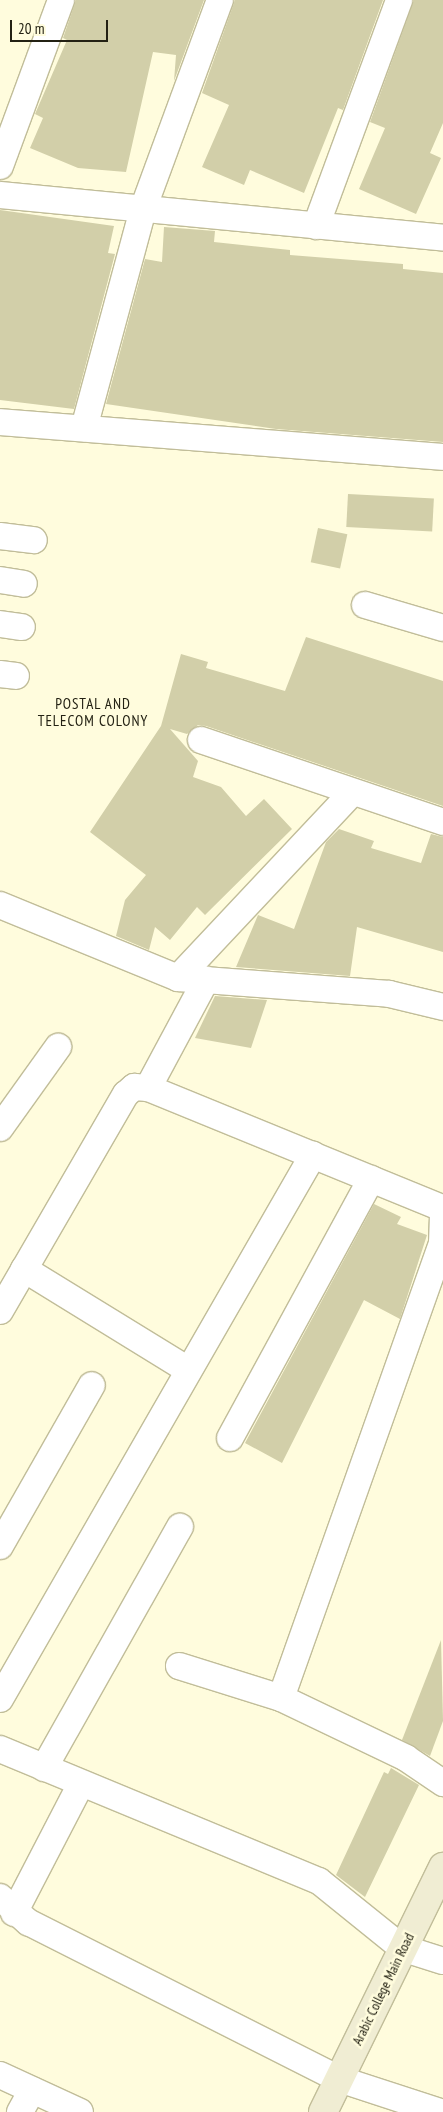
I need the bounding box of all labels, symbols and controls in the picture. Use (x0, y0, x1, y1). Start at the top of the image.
scale bar (12, 10, 110, 42)
text: 20 m (18, 19, 44, 38)
district label: POSTAL AND TELECOM COLONY (36, 694, 150, 729)
street label: Arabic College Main Road (349, 1930, 417, 2048)

